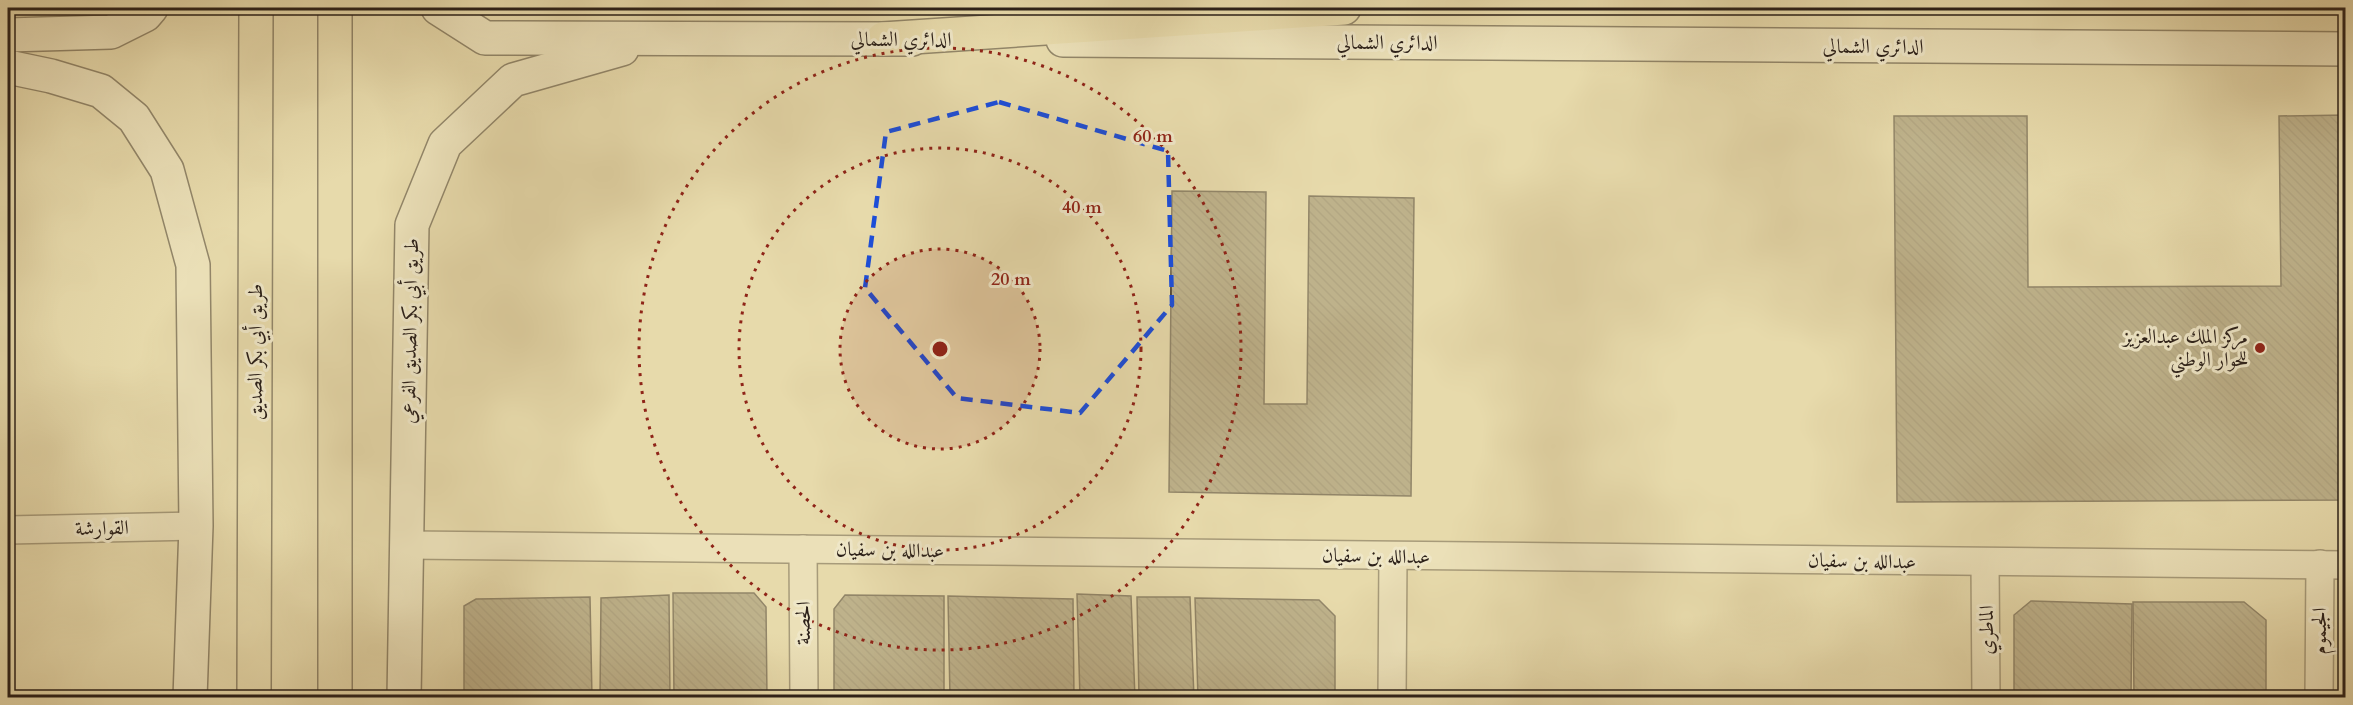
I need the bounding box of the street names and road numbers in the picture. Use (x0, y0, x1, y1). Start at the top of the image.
street label: الدائري الشمالي (850, 26, 952, 55)
street label: الدائري الشمالي (1336, 29, 1438, 58)
street label: الدائري الشمالي (1822, 33, 1924, 62)
street label: طريق أبي بكر الصديق الفرعي (394, 238, 427, 424)
street label: طريق أبي بكر الصديق (241, 284, 271, 420)
street label: القوارشة (75, 514, 129, 542)
street label: عبدالله بن سفيان (836, 536, 944, 564)
street label: عبدالله بن سفيان (1322, 542, 1430, 570)
street label: عبدالله بن سفيان (1808, 547, 1916, 575)
street label: الحصنة (790, 601, 817, 645)
street label: الماطري (1973, 605, 2002, 655)
street label: الجيموم (2306, 607, 2337, 655)

